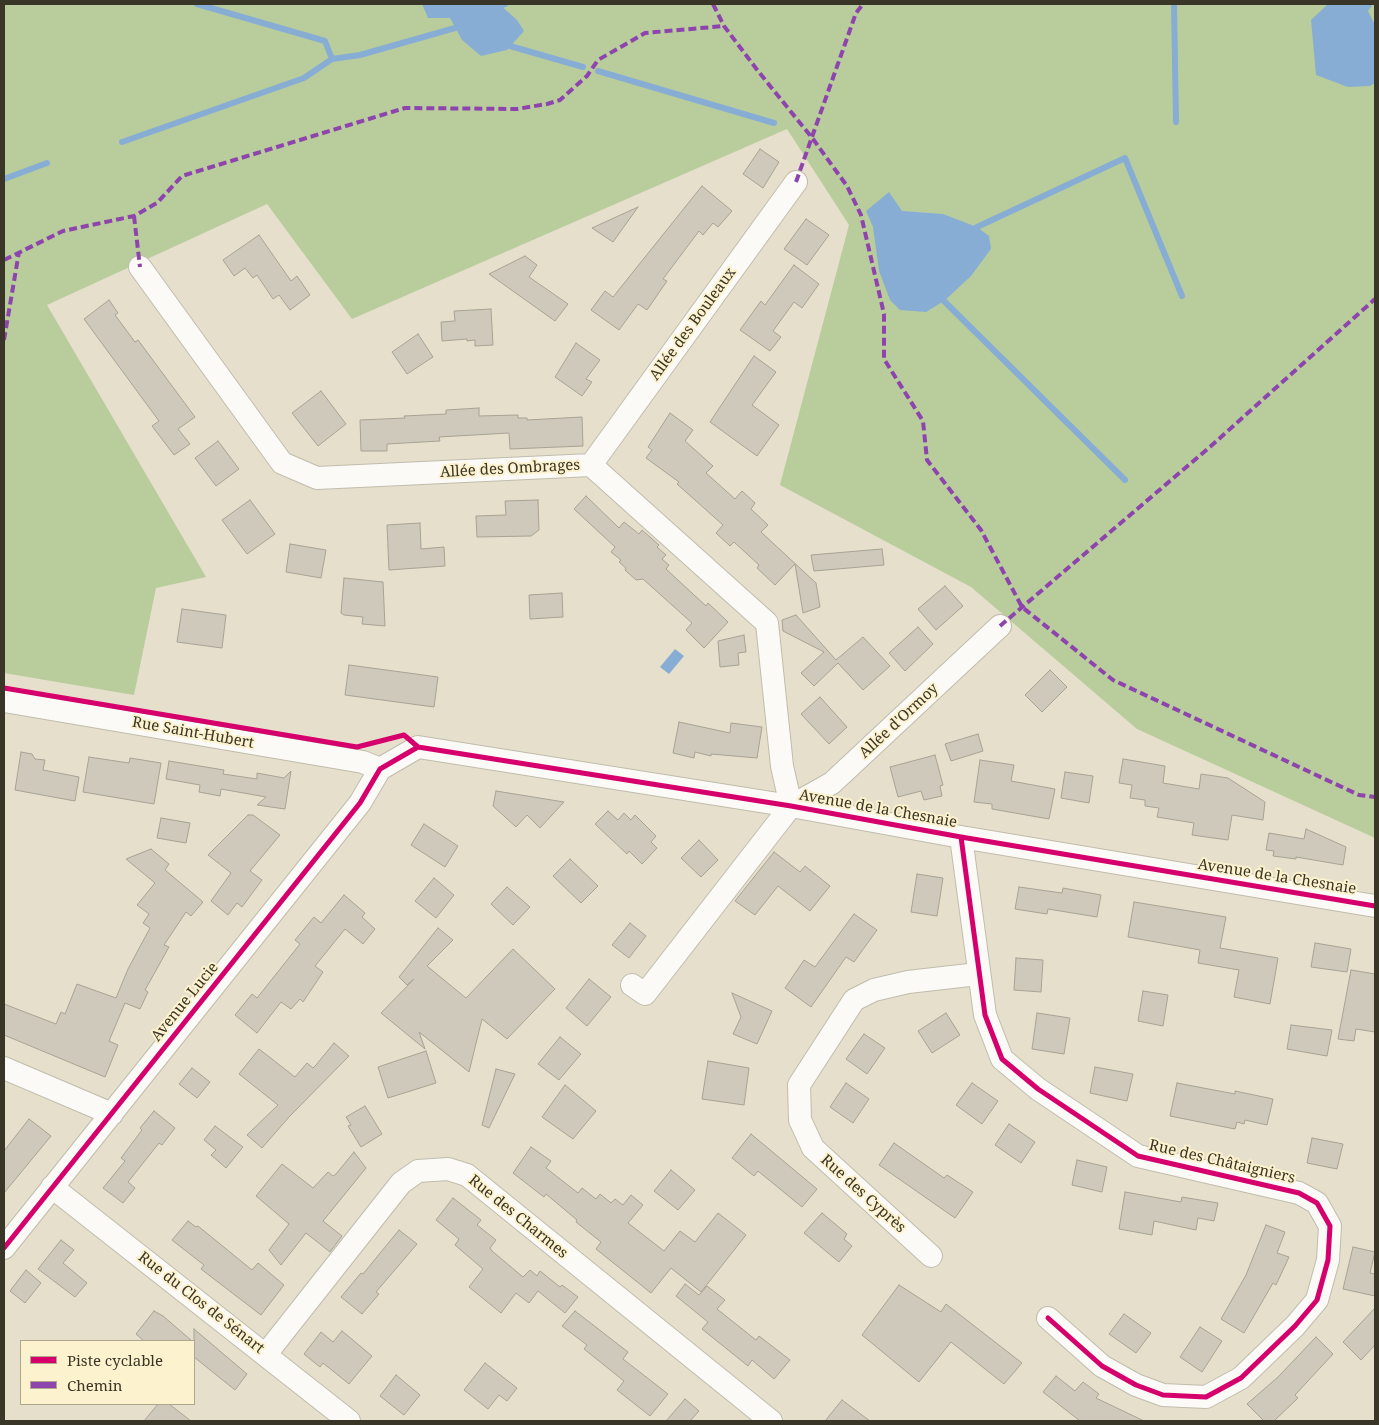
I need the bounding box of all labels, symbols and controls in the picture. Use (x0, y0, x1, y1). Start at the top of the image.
street label: Allée des Bouleaux (646, 264, 740, 384)
street label: Allée des Ombrages (439, 456, 581, 482)
street label: Allée d'Ormoy (856, 680, 942, 762)
street label: Rue Saint-Hubert (131, 713, 255, 753)
street label: Avenue de la Chesnaie (798, 786, 958, 832)
street label: Avenue de la Chesnaie (1197, 856, 1357, 898)
street label: Avenue Lucie (148, 959, 222, 1045)
street label: Rue des Châtaigniers (1147, 1136, 1297, 1188)
street label: Rue des Cyprès (817, 1151, 909, 1237)
street label: Rue des Charmes (465, 1171, 571, 1263)
street label: Rue du Clos de Sénart (134, 1248, 268, 1358)
legend (20, 1340, 195, 1405)
text: Piste cyclable (67, 1350, 163, 1370)
text: Chemin (67, 1375, 122, 1395)

